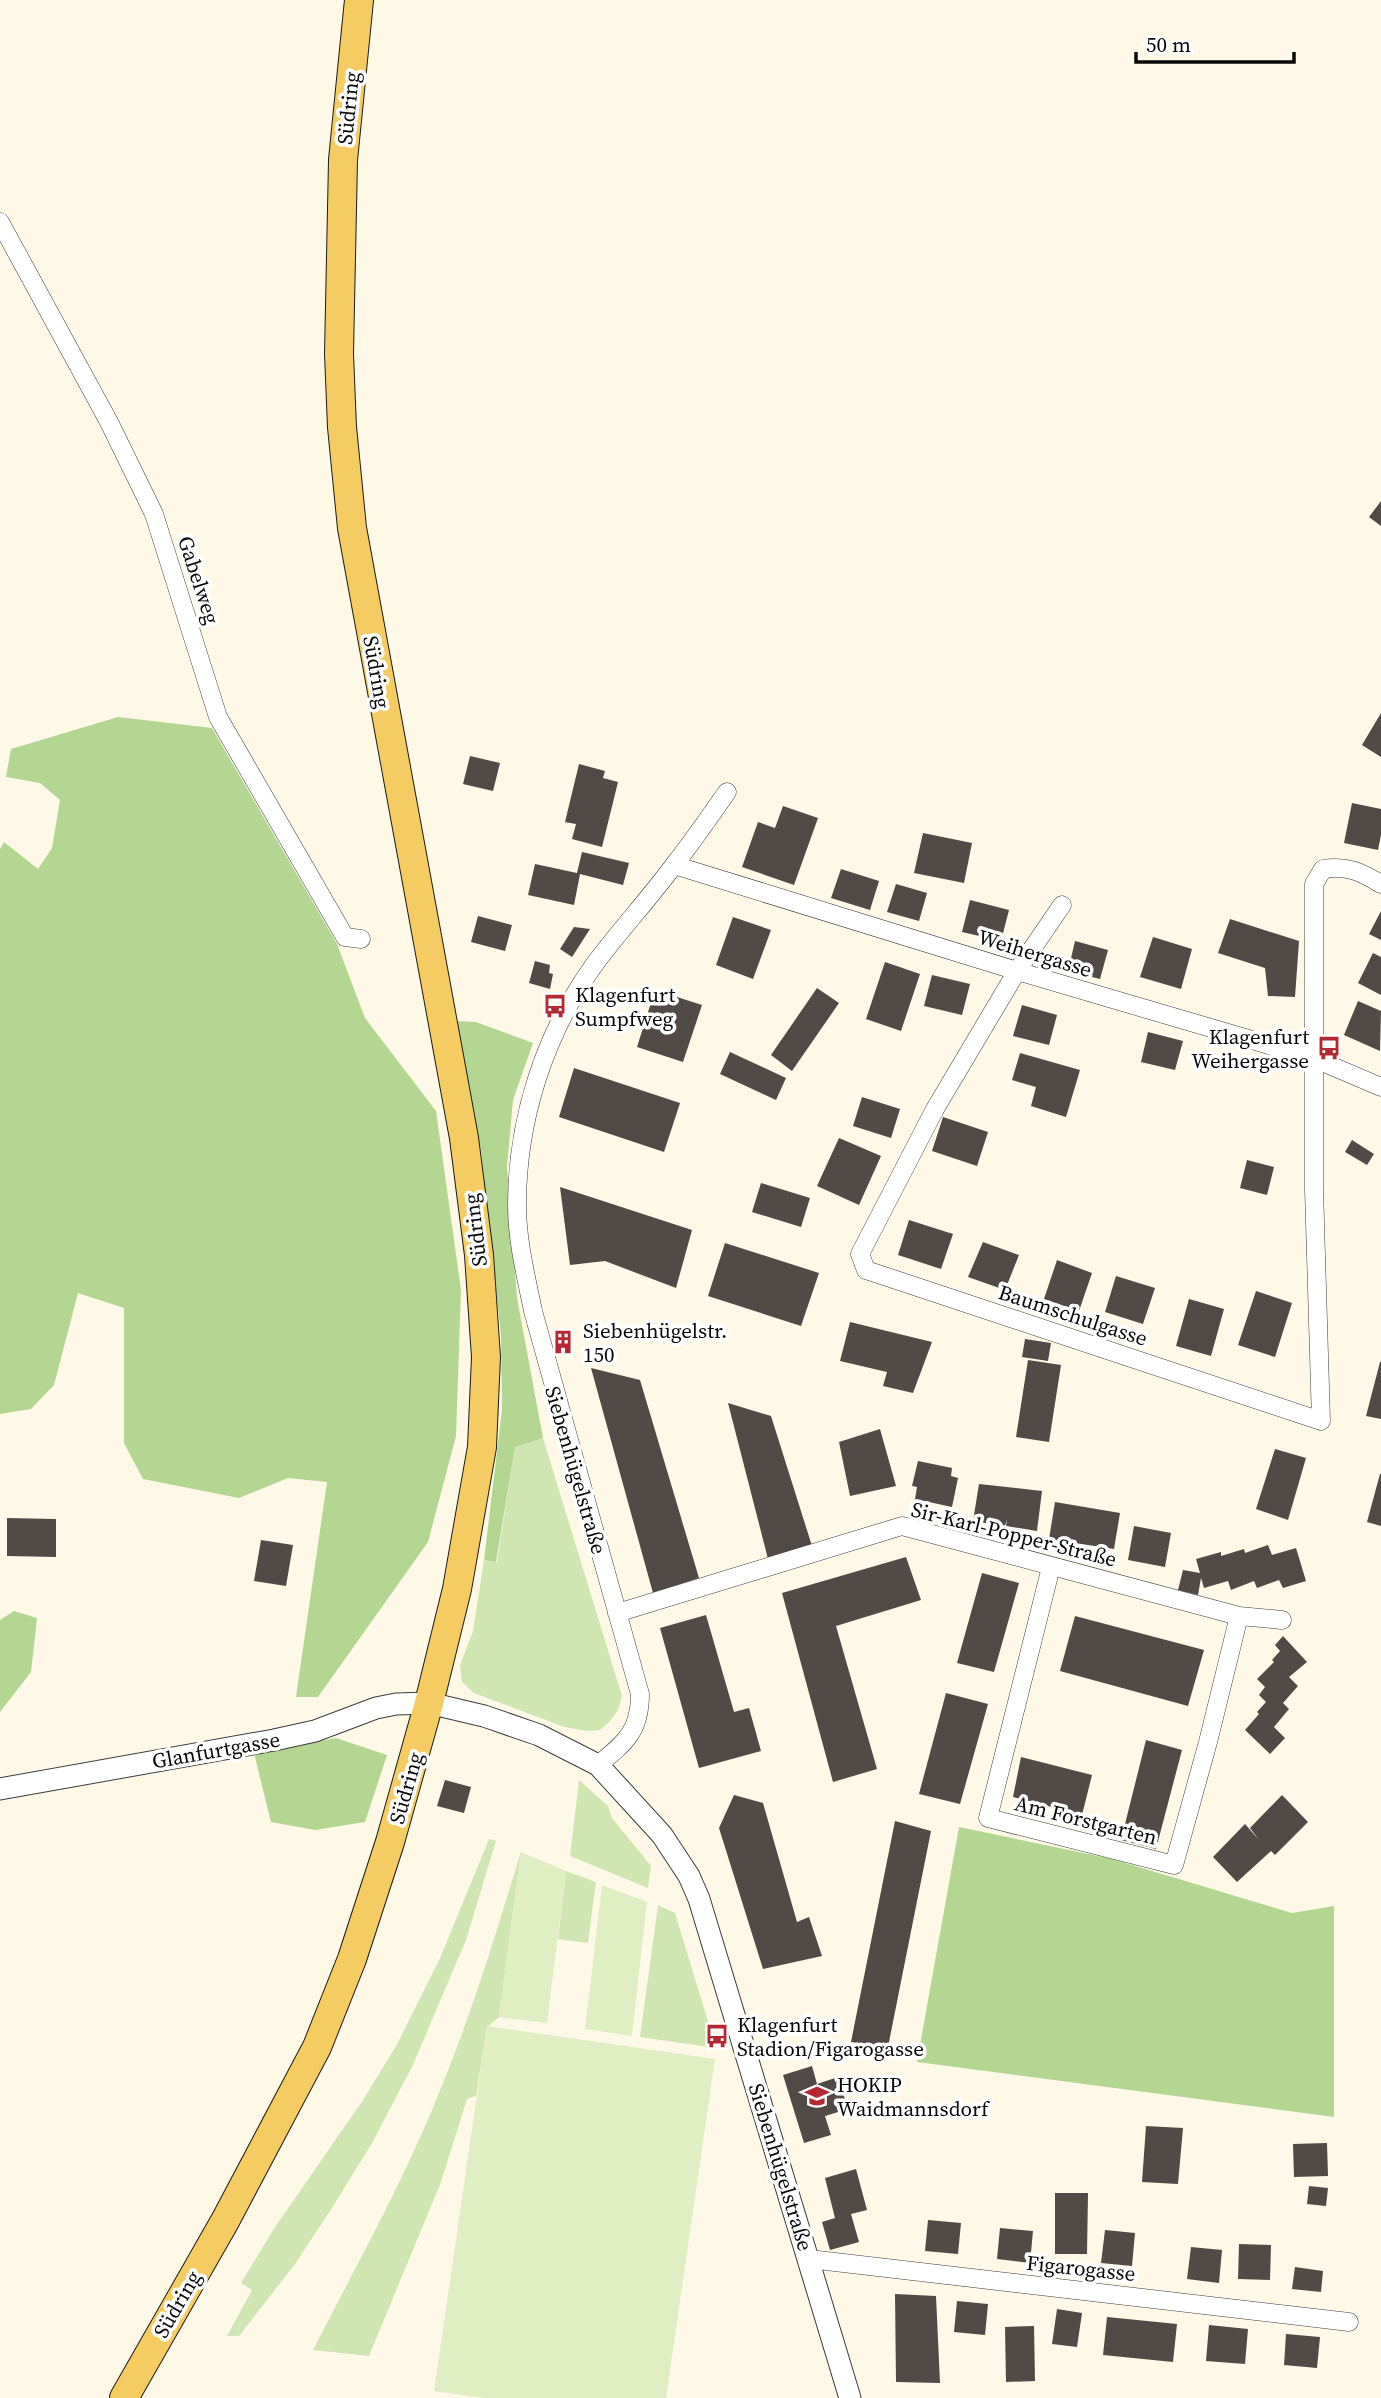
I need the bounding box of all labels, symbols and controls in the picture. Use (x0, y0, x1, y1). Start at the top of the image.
scale bar (1136, 21, 1294, 65)
text: 50 m (1146, 30, 1191, 59)
street label: Südring (330, 70, 366, 146)
street label: Gabelweg (171, 532, 227, 628)
street label: Südring (356, 633, 398, 711)
street label: Weihergasse (974, 922, 1096, 984)
place label: Klagenfurt Sumpfweg (575, 980, 675, 1033)
bus stop icon: Klagenfurt Sumpfweg (541, 992, 569, 1020)
place label: Klagenfurt Weihergasse (1191, 1022, 1309, 1075)
bus stop icon: Klagenfurt Weihergasse (1315, 1034, 1343, 1062)
street label: Südring (456, 1192, 494, 1268)
street label: Baumschulgasse (995, 1277, 1151, 1353)
place label: Siebenhügelstr. 150 (583, 1316, 727, 1369)
building icon: Siebenhügelstr. 150 (549, 1328, 577, 1356)
street label: Siebenhügelstraße (538, 1383, 614, 1557)
street label: Sir-Karl-Popper-Straße (908, 1494, 1120, 1574)
street label: Glanfurtgasse (150, 1724, 282, 1776)
street label: Südring (382, 1749, 430, 1827)
street label: Am Forstgarten (1012, 1788, 1160, 1852)
place label: Klagenfurt Stadion/Figarogasse (737, 2010, 924, 2063)
bus stop icon: Klagenfurt Stadion/Figarogasse (703, 2022, 731, 2050)
place label: HOKIP Waidmannsdorf (837, 2070, 990, 2123)
street label: Siebenhügelstraße (742, 2080, 820, 2254)
school or university icon: HOKIP Waidmannsdorf (803, 2082, 831, 2110)
street label: Figarogasse (1025, 2248, 1137, 2288)
street label: Südring (146, 2265, 208, 2343)

